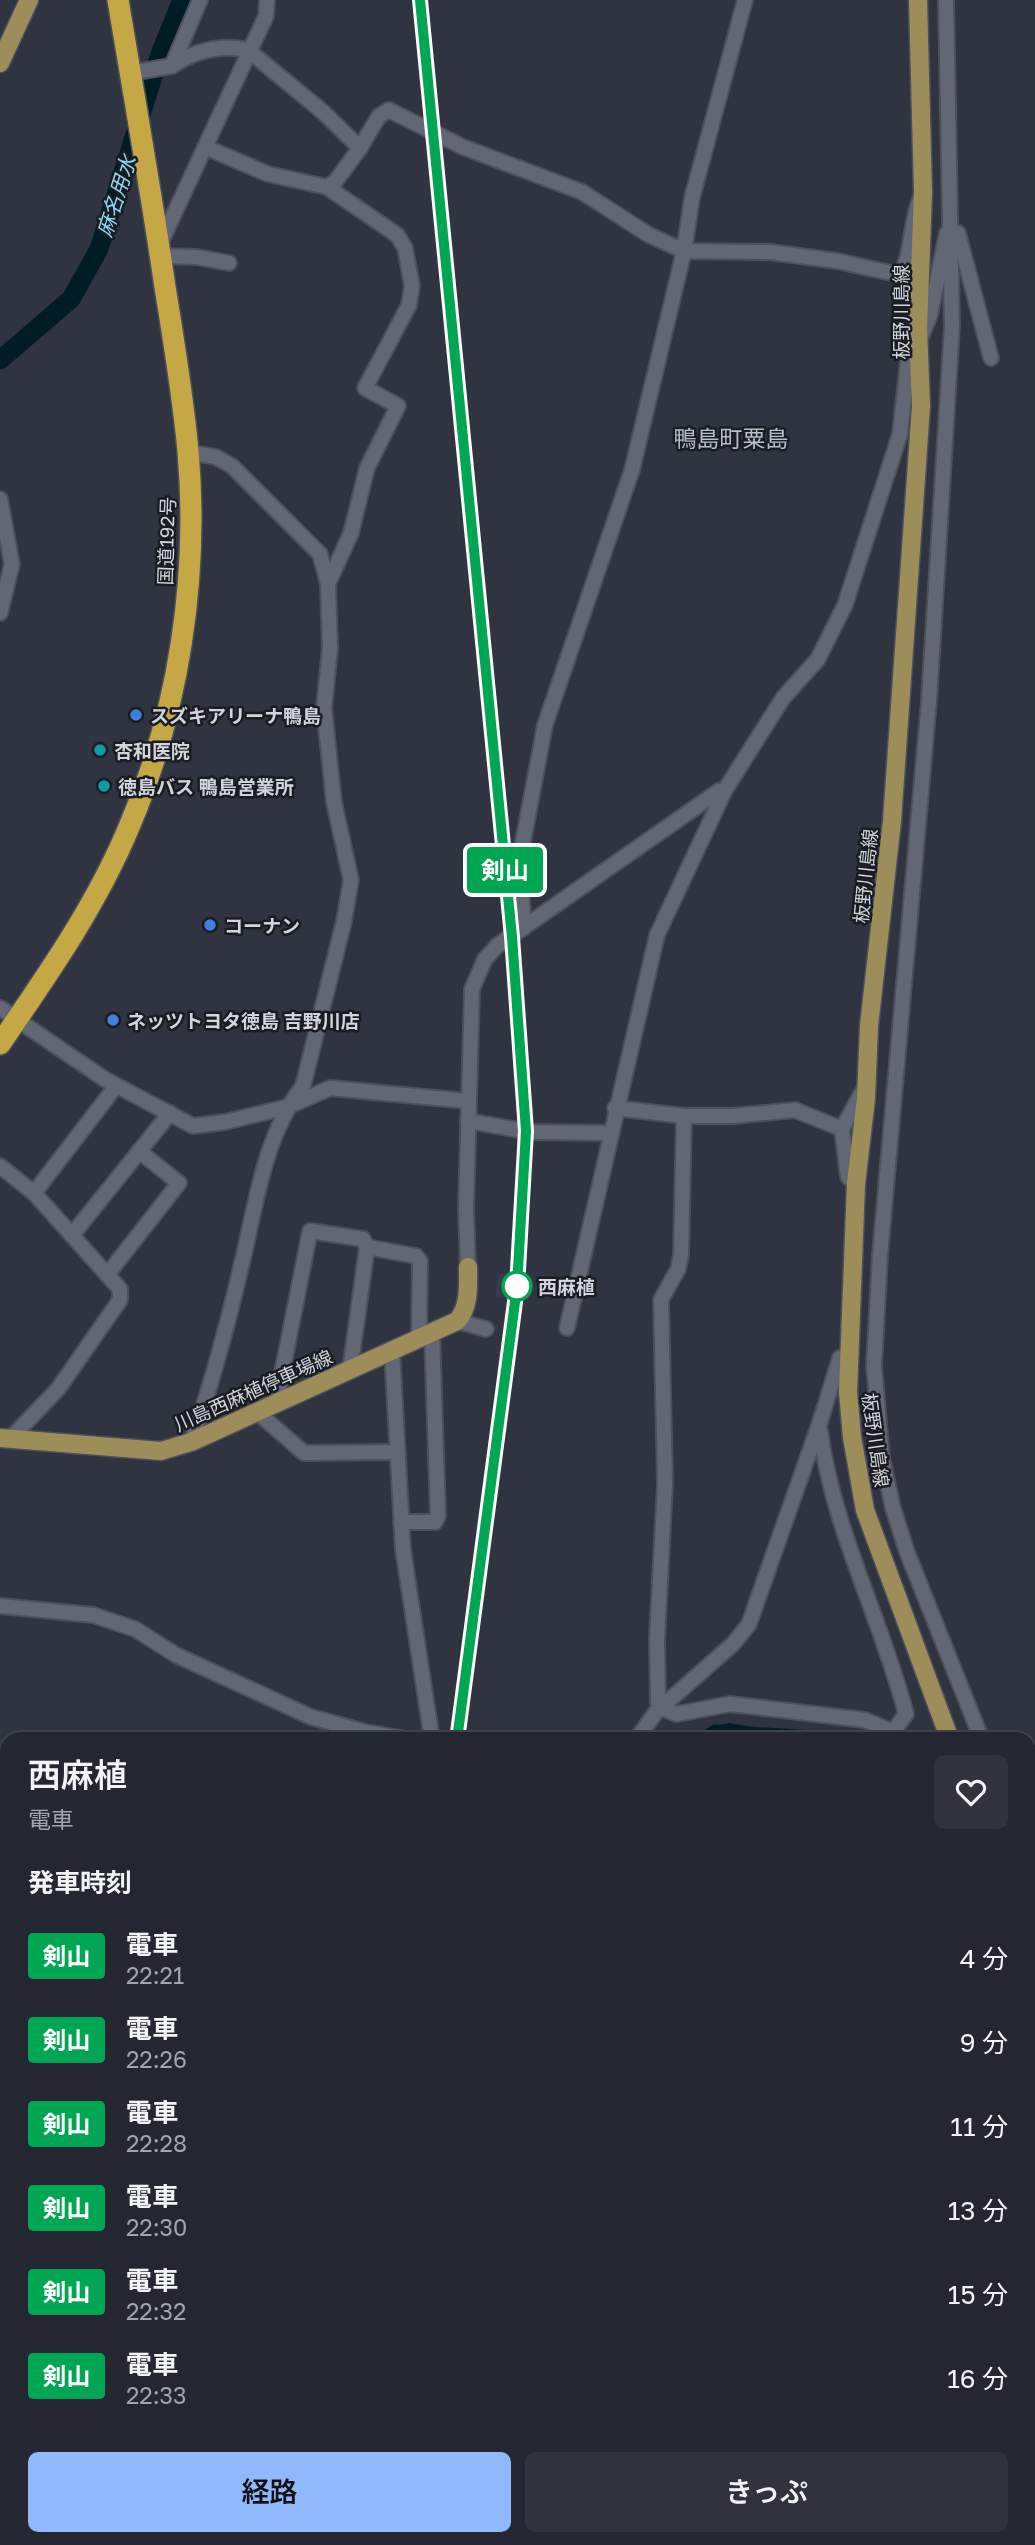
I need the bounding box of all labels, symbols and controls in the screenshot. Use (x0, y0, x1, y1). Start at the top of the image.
water label: 麻名用水 (91, 150, 142, 240)
street label: 板野川島線 (889, 264, 912, 360)
district label: 鴨島町粟島 (674, 424, 789, 452)
street label: 国道192号 (153, 496, 179, 586)
place label: スズキアリーナ鴨島 (150, 704, 321, 727)
marker: スズキアリーナ鴨島 (128, 707, 144, 723)
place label: 杏和医院 (114, 739, 190, 762)
marker: 杏和医院 (92, 742, 108, 758)
place label: 徳島バス 鴨島営業所 (118, 775, 294, 798)
marker: 徳島バス 鴨島営業所 (96, 778, 112, 794)
street label: 板野川島線 (849, 828, 881, 924)
line badge: 剣山 (474, 847, 536, 893)
text: 剣山 (481, 855, 529, 884)
place label: コーナン (224, 914, 300, 937)
marker: コーナン (202, 917, 218, 933)
place label: ネッツトヨタ徳島 吉野川店 (127, 1009, 360, 1032)
marker: ネッツトヨタ徳島 吉野川店 (105, 1012, 121, 1028)
marker: 西麻植 (502, 1271, 532, 1301)
place label: 西麻植 (538, 1275, 595, 1298)
street label: 川島西麻植停車場線 (170, 1345, 336, 1435)
street label: 板野川島線 (858, 1391, 894, 1489)
text: 西麻植 (28, 1755, 127, 1794)
button: heart (934, 1755, 1008, 1829)
text: 電車 (28, 1805, 74, 1833)
text: 発車時刻 (28, 1867, 132, 1898)
text: 電車 (126, 1929, 178, 1960)
text: 剣山 (43, 1941, 91, 1970)
text: 4 分 (960, 1943, 1008, 1974)
text: 22:21 (126, 1961, 184, 1989)
text: 電車 (126, 2013, 178, 2044)
text: 剣山 (43, 2025, 91, 2054)
text: 9 分 (960, 2027, 1008, 2058)
text: 22:26 (126, 2045, 187, 2073)
text: 電車 (126, 2097, 178, 2128)
text: 剣山 (43, 2109, 91, 2138)
text: 11 分 (950, 2111, 1008, 2142)
text: 22:28 (126, 2129, 187, 2157)
text: 電車 (126, 2181, 178, 2212)
text: 剣山 (43, 2193, 91, 2222)
text: 13 分 (948, 2195, 1008, 2226)
text: 22:30 (126, 2213, 187, 2241)
text: 電車 (126, 2265, 178, 2296)
text: 剣山 (43, 2277, 91, 2306)
text: 15 分 (948, 2279, 1008, 2310)
text: 22:32 (126, 2297, 186, 2325)
text: 電車 (126, 2349, 178, 2380)
text: 剣山 (43, 2361, 91, 2390)
text: 16 分 (947, 2363, 1008, 2394)
text: 22:33 (126, 2381, 187, 2409)
button: 経路 (28, 2452, 511, 2532)
button: きっぷ (525, 2452, 1008, 2532)

